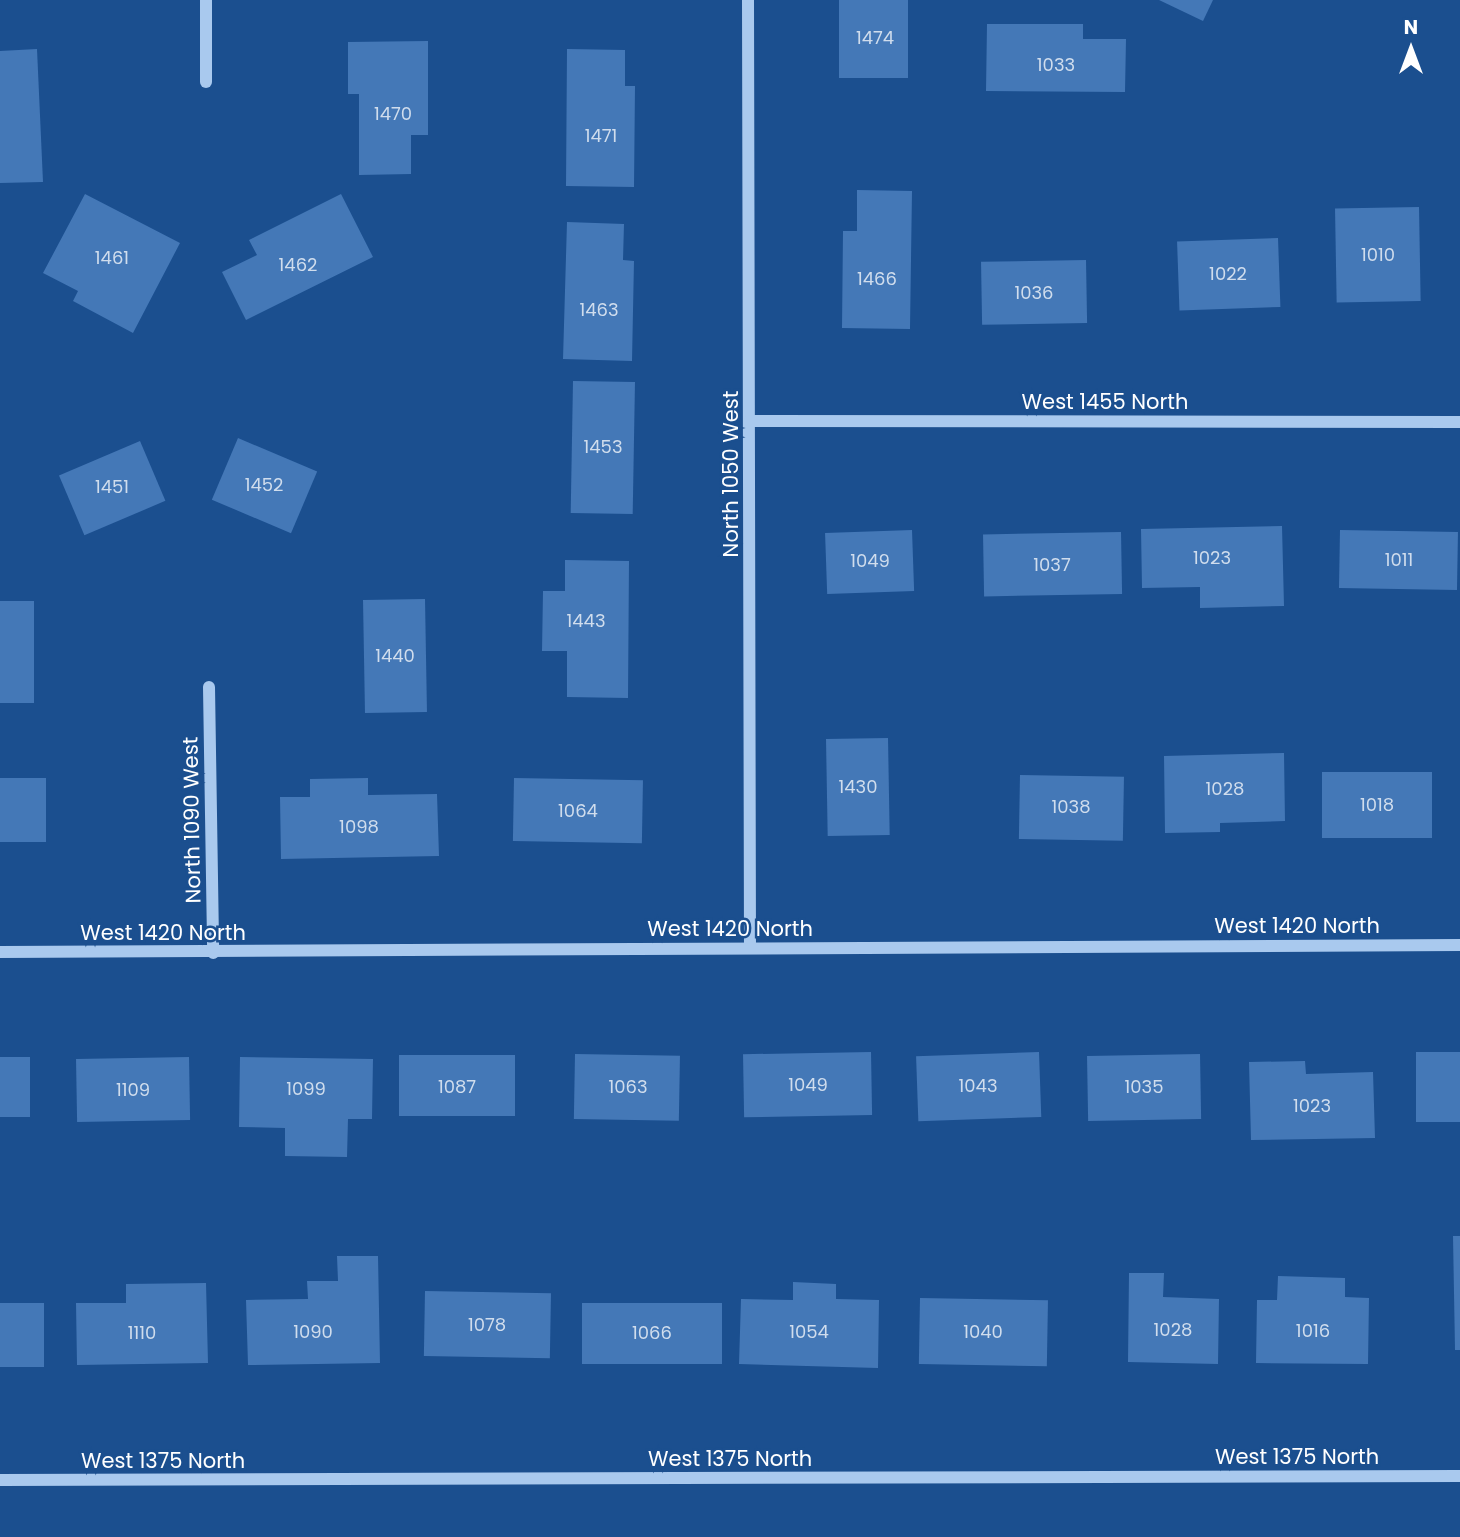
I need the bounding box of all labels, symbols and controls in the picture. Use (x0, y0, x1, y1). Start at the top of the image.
north arrow (1376, 14, 1446, 84)
text: N (1404, 14, 1418, 41)
house number: 1474 (856, 27, 894, 49)
house number: 1033 (1037, 54, 1075, 76)
house number: 1470 (374, 103, 412, 125)
house number: 1471 (585, 125, 617, 147)
house number: 1010 (1361, 244, 1395, 266)
house number: 1461 (95, 247, 129, 269)
house number: 1462 (279, 254, 317, 276)
house number: 1022 (1209, 263, 1247, 285)
house number: 1466 (857, 268, 897, 290)
house number: 1036 (1014, 282, 1054, 304)
house number: 1463 (579, 299, 619, 321)
street label: West 1455 North (1022, 389, 1188, 415)
street label: North 1050 West (718, 391, 744, 557)
house number: 1453 (584, 436, 622, 458)
house number: 1452 (245, 474, 283, 496)
house number: 1451 (95, 476, 129, 498)
house number: 1023 (1193, 547, 1231, 569)
house number: 1011 (1385, 549, 1413, 571)
house number: 1049 (850, 550, 890, 572)
house number: 1037 (1033, 554, 1071, 576)
house number: 1443 (566, 610, 606, 632)
house number: 1440 (375, 645, 415, 667)
street label: North 1090 West (178, 736, 206, 904)
house number: 1430 (839, 776, 877, 798)
house number: 1028 (1206, 778, 1244, 800)
house number: 1018 (1360, 794, 1394, 816)
house number: 1038 (1051, 796, 1091, 818)
house number: 1064 (558, 800, 598, 822)
house number: 1098 (339, 816, 379, 838)
street label: West 1420 North (1214, 913, 1380, 939)
street label: West 1420 North (647, 916, 813, 942)
street label: West 1420 North (80, 920, 246, 946)
house number: 1049 (788, 1074, 828, 1096)
house number: 1043 (959, 1075, 997, 1097)
house number: 1087 (438, 1076, 476, 1098)
house number: 1063 (608, 1076, 648, 1098)
house number: 1035 (1125, 1076, 1163, 1098)
house number: 1099 (286, 1078, 326, 1100)
house number: 1109 (116, 1079, 150, 1101)
house number: 1023 (1293, 1095, 1331, 1117)
house number: 1078 (468, 1314, 506, 1336)
house number: 1028 (1154, 1319, 1192, 1341)
house number: 1016 (1296, 1320, 1330, 1342)
house number: 1090 (293, 1321, 333, 1343)
house number: 1054 (789, 1321, 829, 1343)
house number: 1040 (963, 1321, 1003, 1343)
house number: 1110 (128, 1322, 156, 1344)
house number: 1066 (632, 1322, 672, 1344)
street label: West 1375 North (1215, 1444, 1379, 1470)
street label: West 1375 North (648, 1446, 812, 1472)
street label: West 1375 North (81, 1448, 245, 1474)

